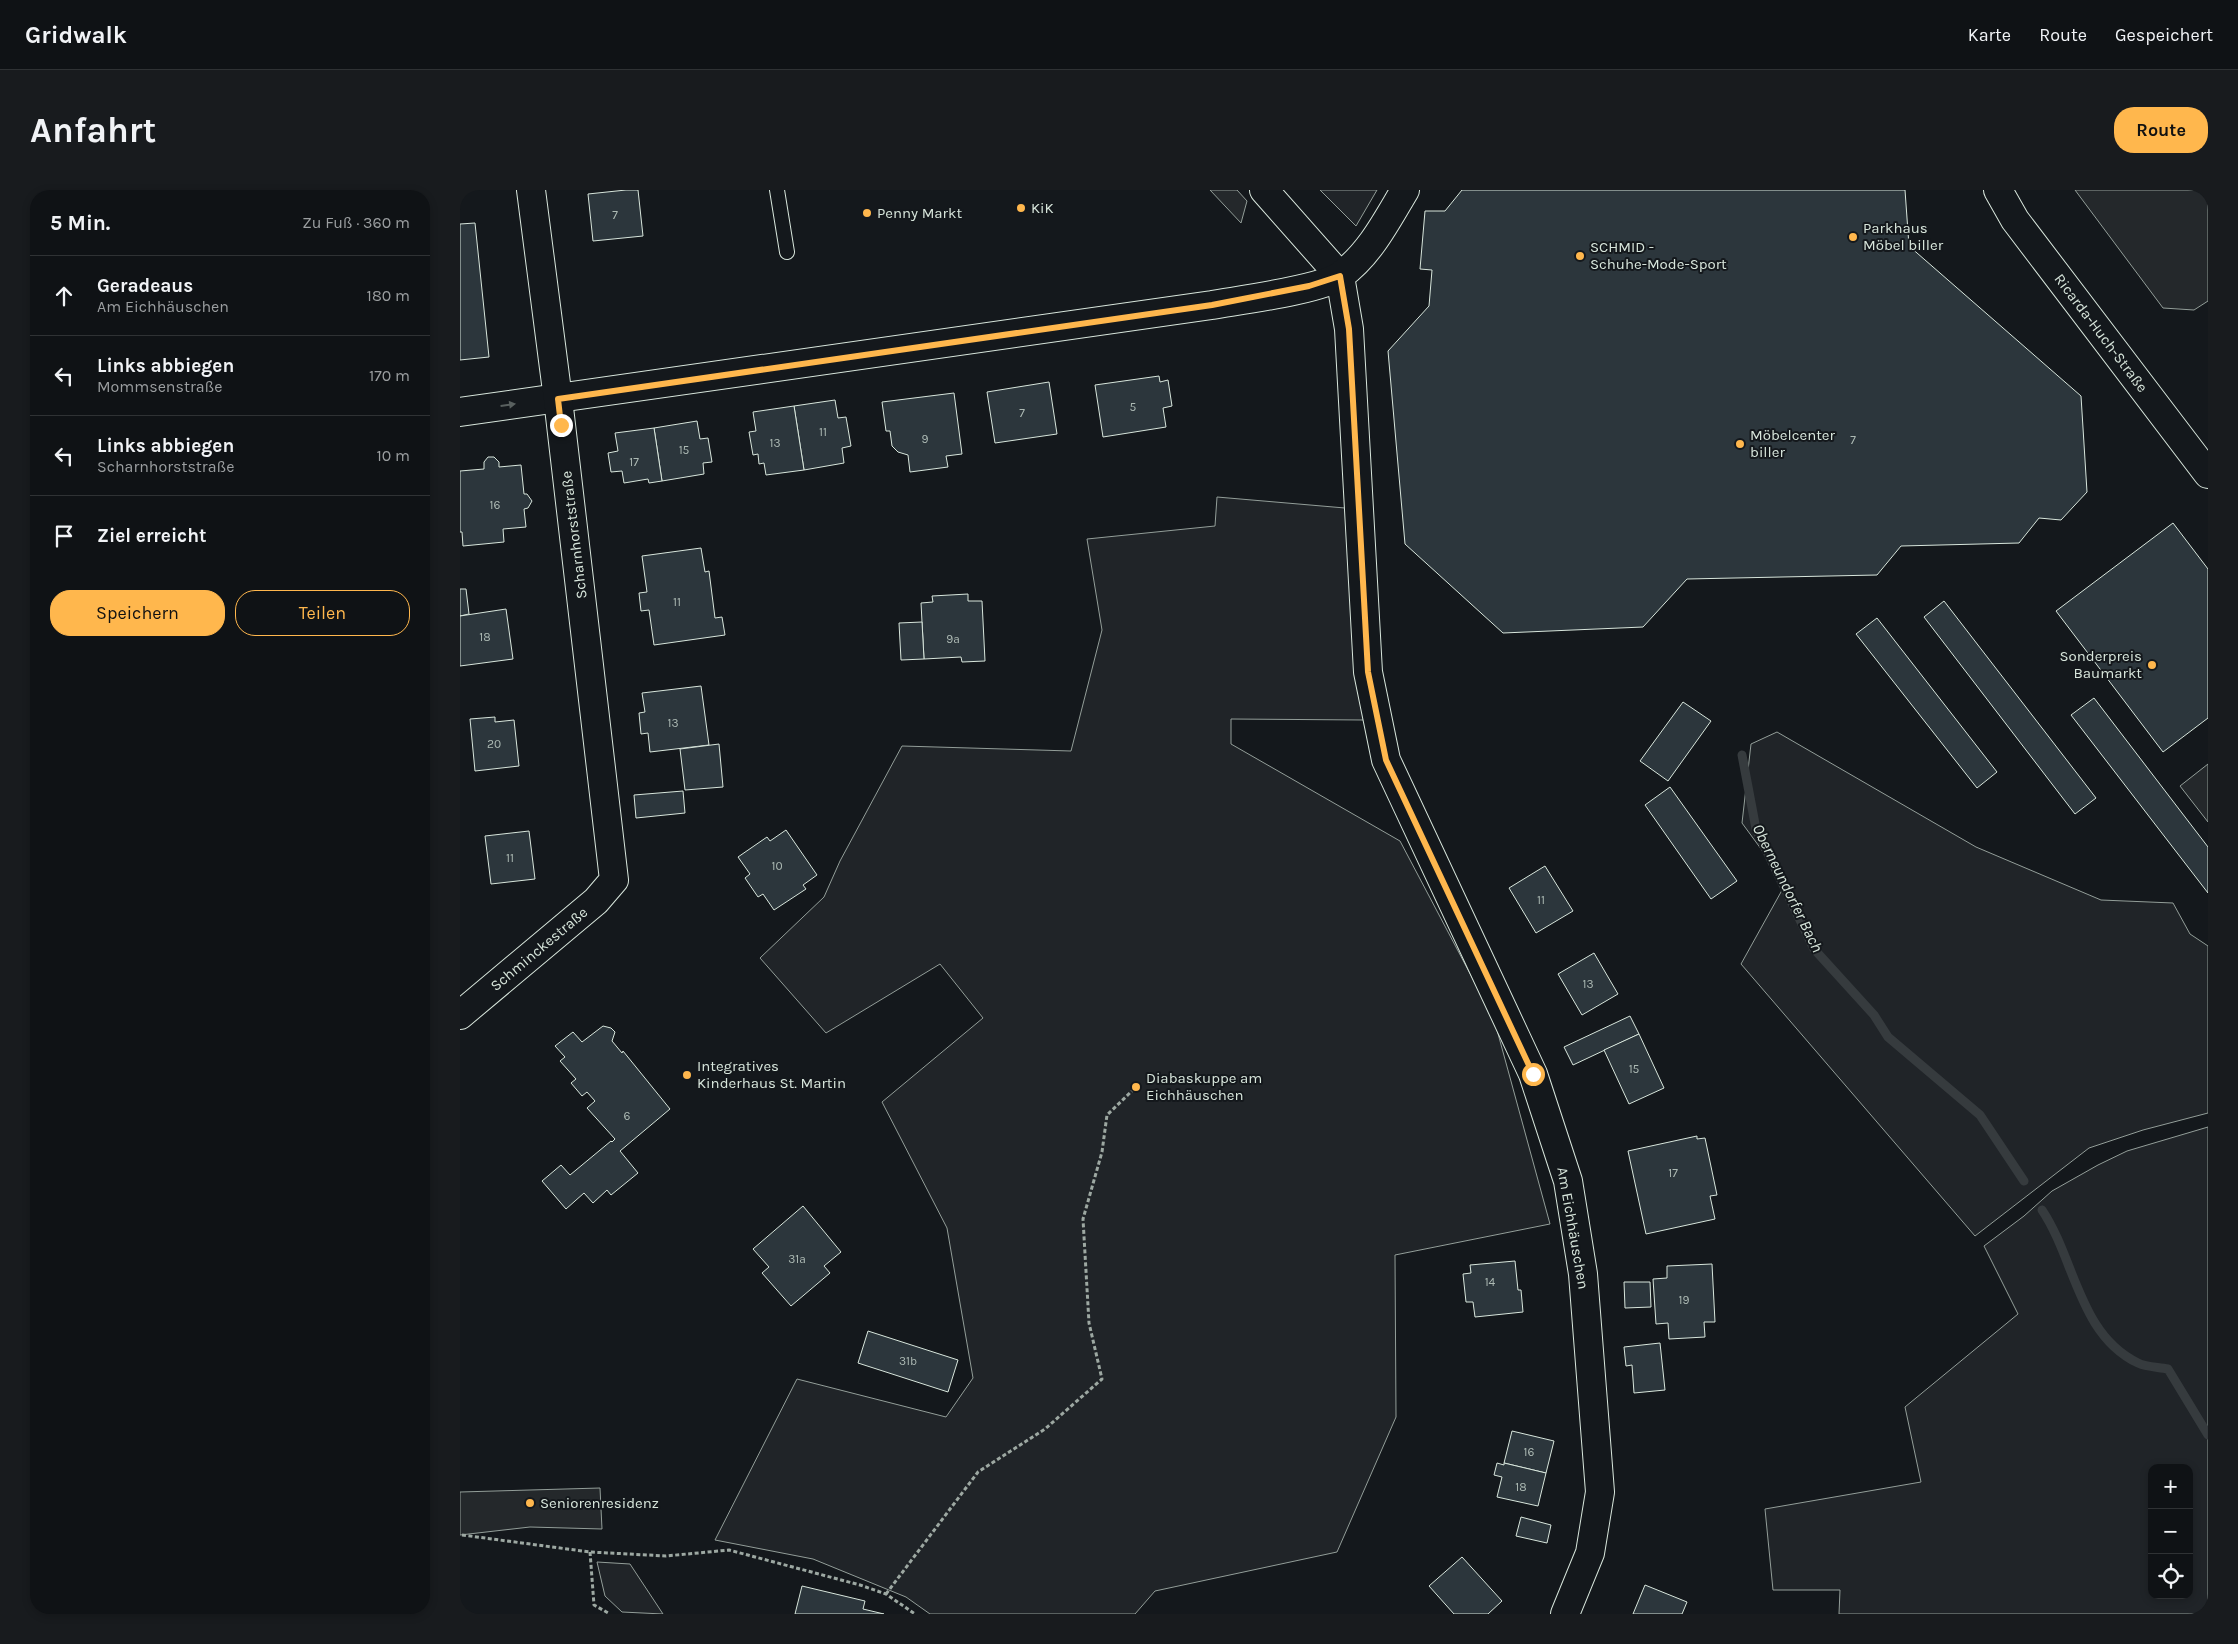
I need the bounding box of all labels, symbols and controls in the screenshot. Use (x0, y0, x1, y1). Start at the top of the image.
text: Gridwalk (25, 21, 127, 49)
text: Karte (1968, 24, 2011, 46)
text: Route (2039, 24, 2087, 46)
text: Gespeichert (2115, 24, 2213, 46)
button: Route (2114, 107, 2208, 153)
text: Anfahrt (30, 110, 156, 151)
place label: KiK (1031, 199, 1054, 217)
marker: KiK (1015, 202, 1027, 214)
place label: Penny Markt (877, 204, 962, 222)
marker: Penny Markt (861, 207, 873, 219)
house number: 7 (612, 208, 618, 222)
text: 5 Min. (50, 211, 110, 235)
text: Zu Fuß · 360 m (302, 213, 410, 232)
place label: Parkhaus Möbel biller (1863, 219, 1944, 254)
marker: Parkhaus Möbel biller (1847, 231, 1859, 243)
place label: SCHMID - Schuhe-Mode-Sport (1590, 238, 1727, 273)
marker: SCHMID - Schuhe-Mode-Sport (1574, 250, 1586, 262)
street label: Ricarda-Huch-Straße (2051, 270, 2151, 396)
text: Geradeaus (97, 275, 193, 297)
icon: ahead (50, 282, 78, 310)
text: 180 m (367, 286, 410, 305)
text: Am Eichhäuschen (97, 297, 229, 316)
text: Links abbiegen (97, 355, 234, 377)
icon: left (50, 362, 78, 390)
text: 170 m (369, 366, 410, 385)
text: Mommsenstraße (97, 377, 223, 396)
house number: 5 (1130, 400, 1137, 414)
one-way arrow (501, 401, 517, 409)
house number: 7 (1019, 406, 1025, 420)
route end (550, 414, 573, 437)
house number: 11 (819, 425, 827, 439)
place label: Möbelcenter biller (1750, 426, 1836, 461)
house number: 9 (922, 432, 929, 446)
house number: 7 (1850, 433, 1856, 447)
text: Links abbiegen (97, 435, 234, 457)
house number: 13 (769, 436, 781, 450)
marker: Möbelcenter biller (1734, 438, 1746, 450)
icon: left (50, 442, 78, 470)
house number: 15 (679, 443, 690, 457)
text: 10 m (376, 446, 410, 465)
house number: 17 (629, 455, 639, 469)
text: Scharnhorststraße (97, 457, 235, 476)
street label: Scharnhorststraße (557, 470, 591, 600)
house number: 16 (490, 498, 501, 512)
icon: arrive (50, 522, 78, 550)
text: Ziel erreicht (97, 525, 207, 547)
button: Speichern (50, 590, 225, 636)
button: Teilen (235, 590, 410, 636)
house number: 11 (673, 595, 681, 609)
house number: 18 (479, 630, 491, 644)
house number: 9a (946, 632, 960, 646)
place label: Sonderpreis Baumarkt (2059, 647, 2142, 682)
marker: Sonderpreis Baumarkt (2146, 659, 2158, 671)
house number: 13 (667, 716, 679, 730)
house number: 20 (487, 737, 501, 751)
water label: Oberneundorfer Bach (1749, 821, 1827, 955)
house number: 11 (506, 851, 514, 865)
house number: 10 (771, 859, 783, 873)
house number: 11 (1537, 893, 1545, 907)
street label: Schminckestraße (487, 903, 591, 995)
house number: 13 (1582, 977, 1594, 991)
place label: Integratives Kinderhaus St. Martin (697, 1057, 846, 1092)
house number: 15 (1629, 1062, 1640, 1076)
route start (1522, 1063, 1545, 1086)
marker: Integratives Kinderhaus St. Martin (681, 1069, 693, 1081)
place label: Diabaskuppe am Eichhäuschen (1146, 1069, 1262, 1104)
marker: Diabaskuppe am Eichhäuschen (1130, 1081, 1142, 1093)
house number: 6 (624, 1109, 631, 1123)
street label: Am Eichhäuschen (1553, 1166, 1593, 1290)
house number: 17 (1668, 1166, 1678, 1180)
house number: 31a (788, 1252, 806, 1266)
house number: 14 (1485, 1275, 1496, 1289)
house number: 19 (1679, 1293, 1689, 1307)
house number: 31b (899, 1354, 917, 1368)
house number: 16 (1524, 1445, 1535, 1459)
map controls (2148, 1464, 2193, 1599)
button: + (2148, 1464, 2193, 1509)
house number: 18 (1515, 1480, 1527, 1494)
place label: Seniorenresidenz (540, 1494, 659, 1512)
marker: Seniorenresidenz (524, 1497, 536, 1509)
button: − (2148, 1509, 2193, 1554)
button: locate (2148, 1554, 2193, 1599)

